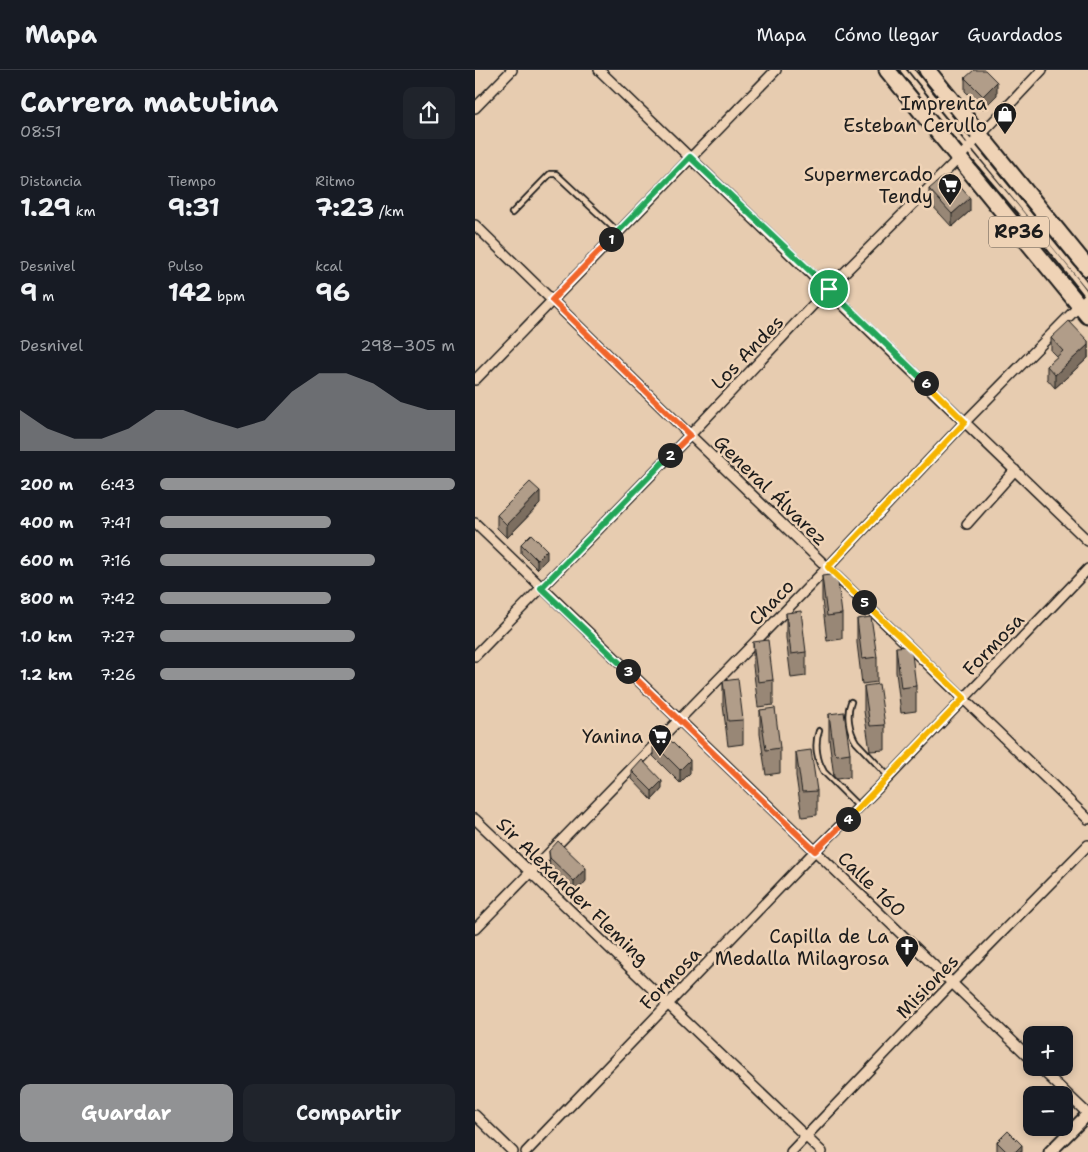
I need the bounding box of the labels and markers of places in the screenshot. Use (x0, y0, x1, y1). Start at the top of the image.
place label: Imprenta Esteban Cerullo (843, 91, 987, 138)
shop icon: Imprenta Esteban Cerullo (992, 101, 1018, 135)
place label: Supermercado Tendy (804, 162, 933, 209)
supermarket icon: Supermercado Tendy (937, 172, 963, 206)
pin: 1 (599, 226, 623, 252)
pin (808, 268, 850, 310)
pin: 6 (913, 370, 939, 396)
pin: 2 (657, 442, 683, 468)
pin: 5 (851, 590, 877, 614)
pin: 3 (615, 658, 641, 684)
supermarket icon: Yanina (647, 723, 673, 757)
place label: Yanina (582, 724, 643, 749)
pin: 4 (835, 806, 861, 832)
place label: Capilla de La Medalla Milagrosa (715, 924, 889, 971)
church icon: Capilla de La Medalla Milagrosa (894, 934, 920, 968)

